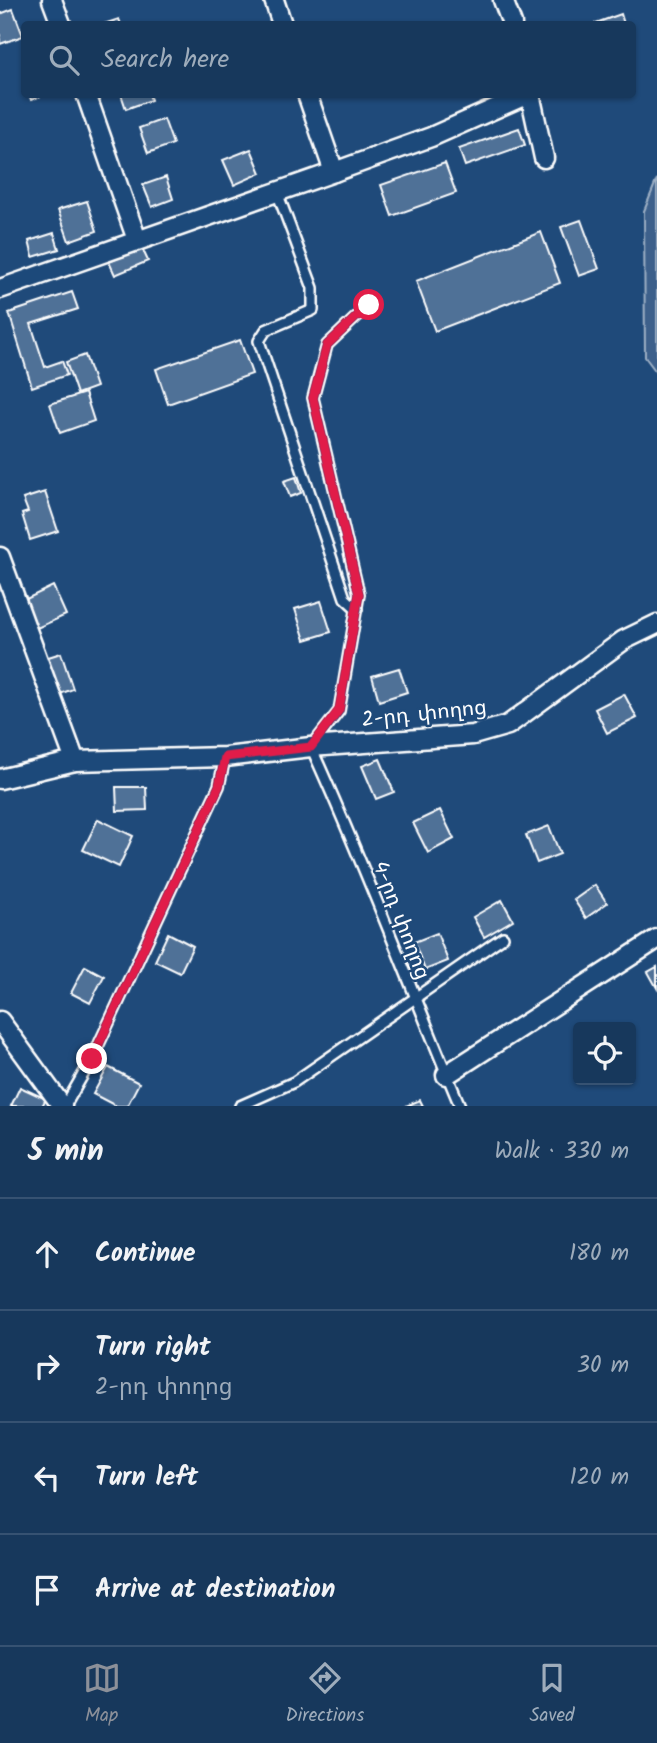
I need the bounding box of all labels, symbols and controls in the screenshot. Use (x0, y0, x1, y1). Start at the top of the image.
search box (21, 21, 636, 98)
text: Search here (101, 39, 229, 81)
icon: search (45, 41, 83, 79)
route start (353, 289, 384, 320)
street label: 2-րդ փողոց (360, 692, 488, 737)
street label: 4-րդ փողոց (363, 856, 438, 985)
map controls (573, 1022, 636, 1085)
button: locate (573, 1022, 636, 1085)
route end (76, 1043, 107, 1074)
text: 5 min (28, 1128, 104, 1176)
text: Walk · 330 m (495, 1134, 629, 1170)
text: Continue (95, 1233, 196, 1275)
icon: ahead (28, 1235, 66, 1273)
text: 180 m (569, 1236, 629, 1272)
text: Turn right (95, 1327, 211, 1369)
icon: right (28, 1347, 66, 1385)
text: 30 m (577, 1348, 629, 1384)
text: 2-րդ փողոց (95, 1370, 232, 1406)
text: Turn left (95, 1457, 198, 1499)
icon: left (28, 1459, 66, 1497)
text: 120 m (569, 1460, 629, 1496)
text: Arrive at destination (95, 1569, 335, 1611)
icon: arrive (28, 1571, 66, 1609)
tab: Map (83, 1659, 121, 1731)
tab: Directions (286, 1659, 364, 1731)
tab: Saved (529, 1659, 574, 1731)

